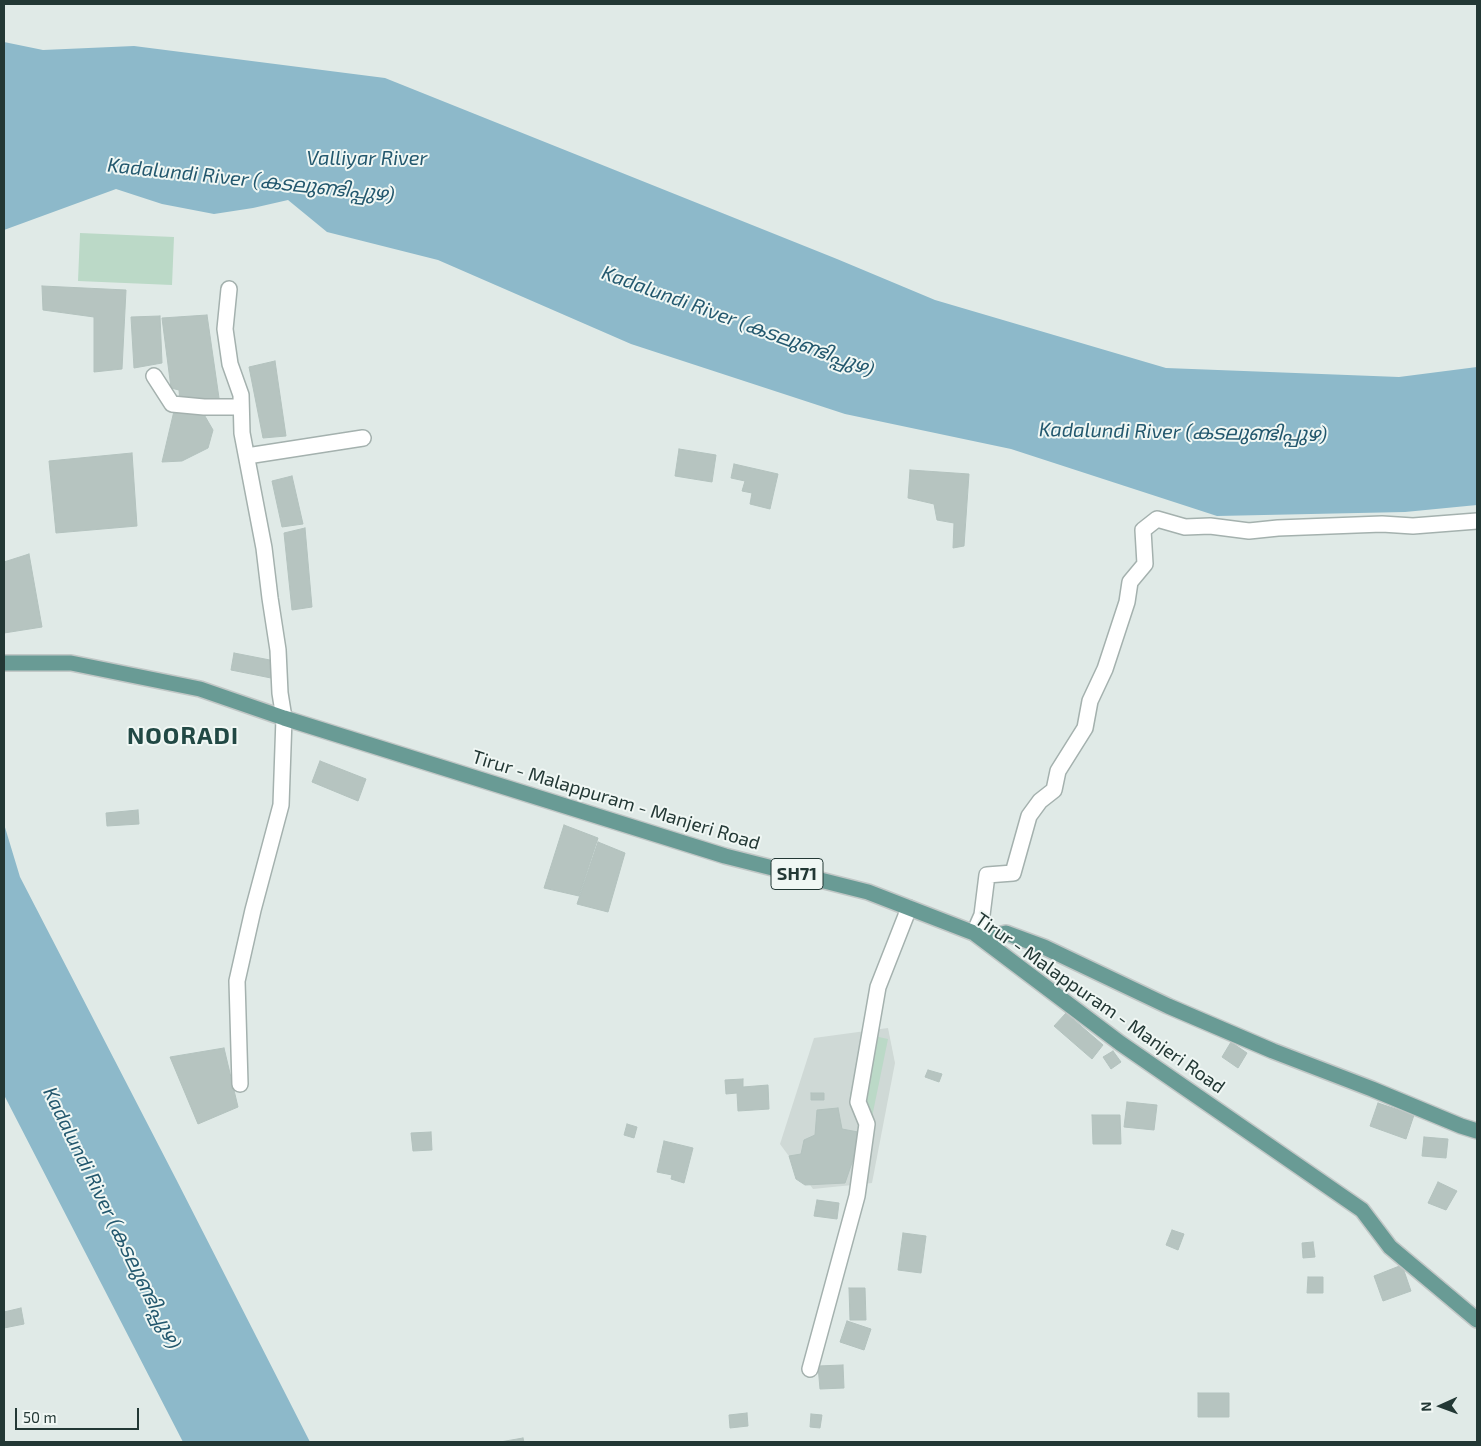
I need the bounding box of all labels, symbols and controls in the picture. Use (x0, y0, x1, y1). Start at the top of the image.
water label: Valliyar River (307, 146, 427, 170)
water label: Kadalundi River (കടലുണ്ടിപ്പുഴ) (106, 153, 396, 207)
water label: Kadalundi River (കടലുണ്ടിപ്പുഴ) (598, 260, 878, 382)
water label: Kadalundi River (കടലുണ്ടിപ്പുഴ) (1039, 417, 1327, 447)
district label: NOORADI (126, 722, 240, 750)
street label: Tirur - Malappuram - Manjeri Road (469, 745, 763, 855)
road number: SH71 (771, 859, 823, 890)
street label: Tirur - Malappuram - Manjeri Road (971, 908, 1229, 1098)
water label: Kadalundi River (കടലുണ്ടിപ്പുഴ) (38, 1083, 186, 1353)
north arrow (1416, 1381, 1466, 1431)
scale bar (18, 1398, 141, 1430)
text: N (1417, 1401, 1434, 1412)
text: 50 m (23, 1408, 57, 1426)

